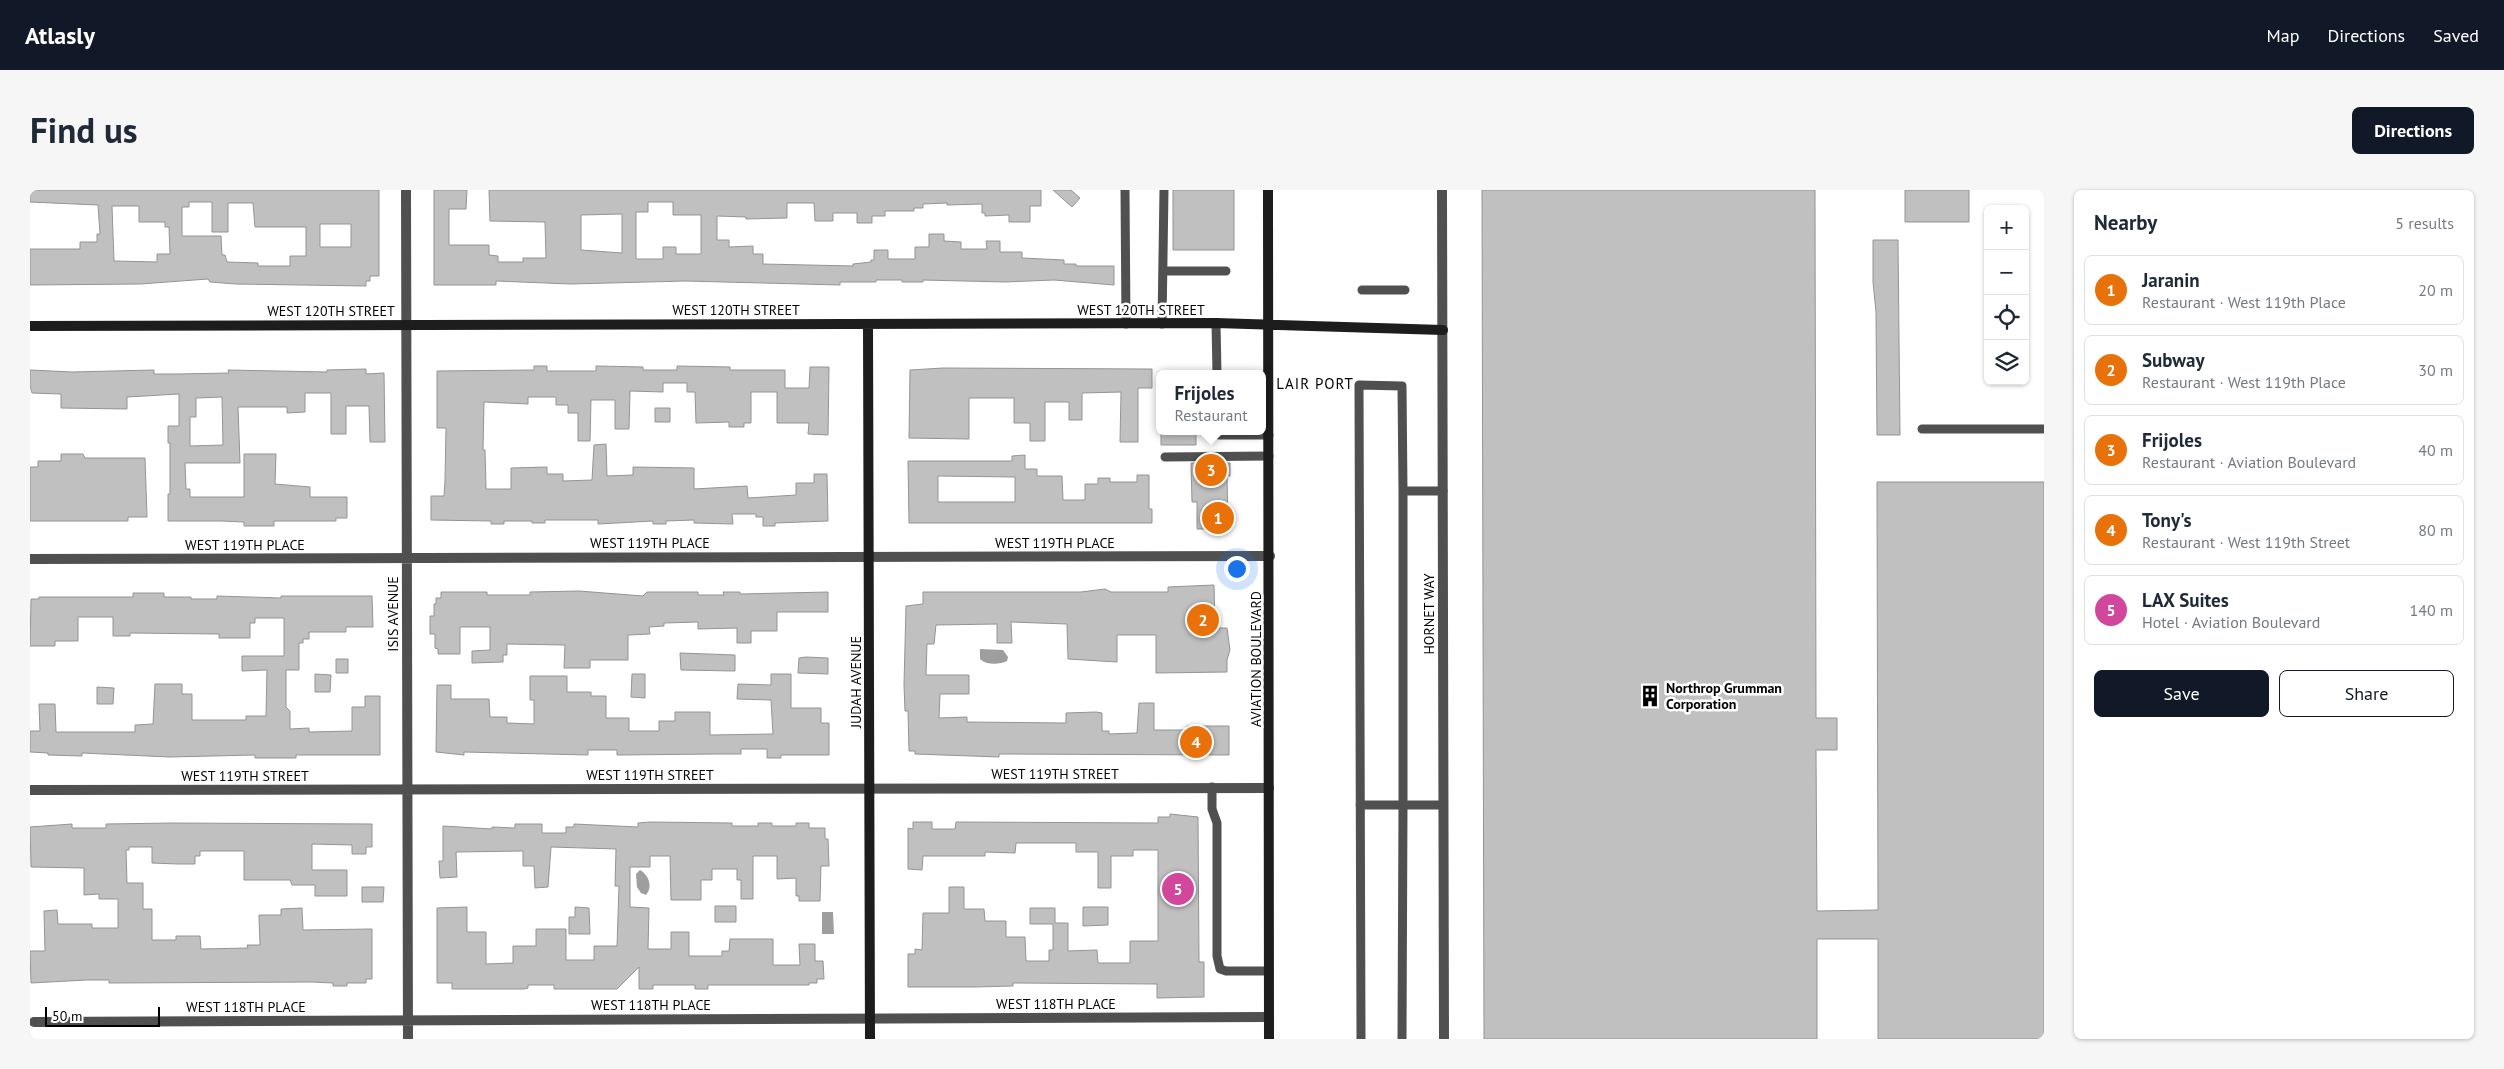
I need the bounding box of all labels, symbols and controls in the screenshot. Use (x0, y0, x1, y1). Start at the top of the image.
text: Atlasly (25, 20, 95, 51)
text: Map (2267, 24, 2299, 47)
text: Directions (2327, 24, 2405, 47)
text: Saved (2433, 24, 2479, 47)
text: Find us (30, 107, 138, 153)
button: Directions (2352, 107, 2474, 154)
map controls (1984, 205, 2029, 385)
button: + (1984, 205, 2029, 250)
text: Nearby (2094, 209, 2157, 236)
text: 5 results (2395, 213, 2454, 233)
button: − (1984, 250, 2029, 295)
text: Jaranin (2142, 268, 2200, 292)
text: 1 (2106, 280, 2116, 300)
text: 20 m (2418, 280, 2453, 300)
text: Restaurant · West 119th Place (2142, 292, 2346, 312)
button: locate (1984, 295, 2029, 340)
street label: WEST 120TH STREET (672, 301, 800, 319)
street label: WEST 120TH STREET (1077, 301, 1205, 319)
street label: WEST 120TH STREET (267, 302, 395, 320)
button: layers (1984, 340, 2029, 385)
text: Subway (2142, 348, 2205, 372)
text: 2 (2106, 360, 2116, 380)
text: 30 m (2418, 360, 2453, 380)
popup (1156, 370, 1266, 435)
text: Restaurant · West 119th Place (2142, 372, 2346, 392)
district label: LAIR PORT (1276, 374, 1354, 393)
text: Frijoles (1174, 381, 1234, 405)
text: Restaurant (1174, 405, 1248, 425)
text: Frijoles (2142, 428, 2202, 452)
text: 3 (2106, 440, 2116, 460)
text: 40 m (2418, 440, 2453, 460)
pin: 3 (1195, 451, 1227, 489)
text: Restaurant · Aviation Boulevard (2142, 452, 2356, 472)
pin: 1 (1202, 499, 1234, 537)
text: Tony's (2142, 508, 2191, 532)
text: 4 (2106, 520, 2116, 540)
text: 80 m (2418, 520, 2453, 540)
text: Restaurant · West 119th Street (2142, 532, 2350, 552)
street label: WEST 119TH PLACE (590, 534, 710, 552)
street label: WEST 119TH PLACE (995, 534, 1115, 552)
street label: WEST 119TH PLACE (185, 536, 305, 554)
your location (1224, 556, 1250, 582)
street label: HORNET WAY (1420, 573, 1438, 655)
street label: ISIS AVENUE (384, 576, 402, 652)
text: LAX Suites (2142, 588, 2229, 612)
street label: AVIATION BOULEVARD (1247, 591, 1265, 727)
text: 5 (2106, 600, 2116, 620)
text: 140 m (2410, 600, 2453, 620)
pin: 2 (1187, 601, 1219, 639)
text: Hotel · Aviation Boulevard (2142, 612, 2320, 632)
street label: JUDAH AVENUE (847, 636, 865, 729)
button: Save (2094, 670, 2269, 717)
button: Share (2279, 670, 2454, 717)
place label: Northrop Grumman Corporation (1666, 679, 1782, 713)
building icon: Northrop Grumman Corporation (1637, 683, 1663, 709)
pin: 4 (1180, 723, 1212, 761)
street label: WEST 119TH STREET (991, 765, 1119, 783)
street label: WEST 119TH STREET (586, 766, 714, 784)
street label: WEST 119TH STREET (181, 767, 309, 785)
pin: 5 (1162, 870, 1194, 908)
street label: WEST 118TH PLACE (996, 995, 1116, 1013)
street label: WEST 118TH PLACE (591, 996, 711, 1014)
street label: WEST 118TH PLACE (186, 998, 306, 1016)
scale bar (45, 1004, 160, 1027)
text: 50 m (52, 1007, 82, 1025)

